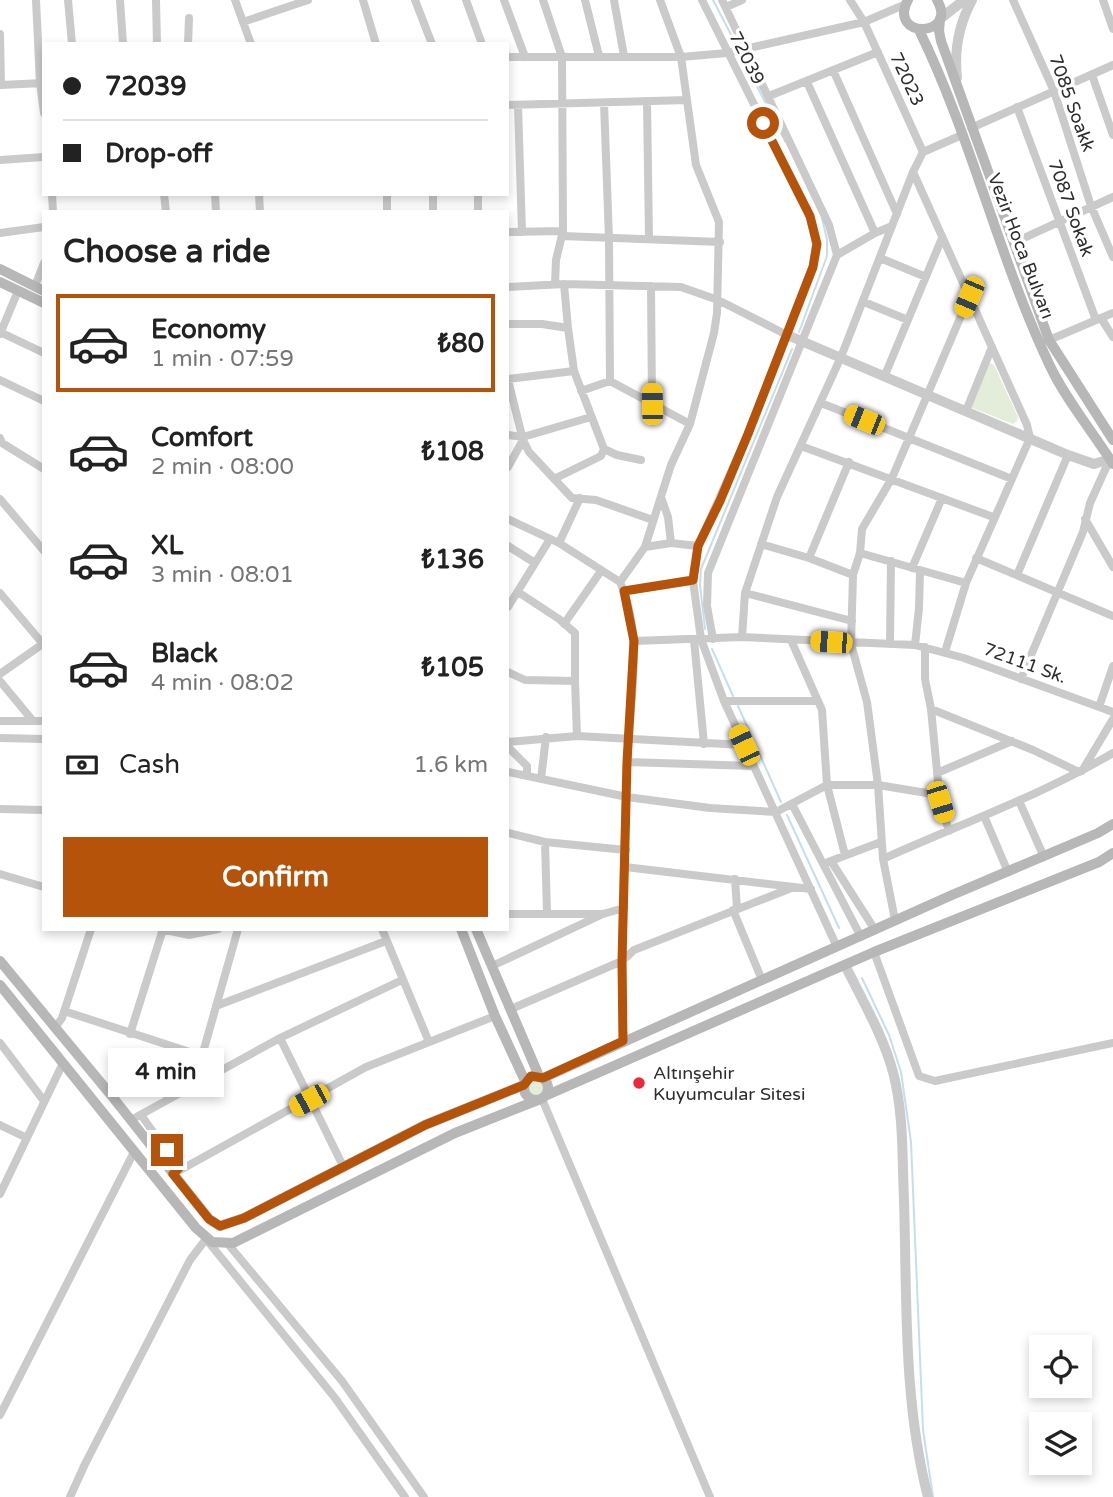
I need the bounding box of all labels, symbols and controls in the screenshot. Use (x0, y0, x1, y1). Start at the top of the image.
street label: 72039 (724, 28, 770, 88)
street label: 72023 (885, 49, 929, 109)
street label: 7085 Soakk (1044, 51, 1100, 155)
text: 72039 (105, 71, 187, 102)
route start (747, 107, 779, 139)
text: Drop-off (105, 138, 212, 169)
street label: 7087 Sokak (1043, 157, 1099, 260)
street label: Vezir Hoca Bulvarı (983, 170, 1059, 322)
text: Choose a ride (63, 233, 270, 271)
car (952, 274, 987, 320)
icon: car (67, 312, 130, 375)
text: Economy (151, 314, 266, 345)
text: ₺80 (438, 328, 484, 359)
text: 1 min · 07:59 (151, 345, 294, 373)
car (642, 383, 663, 425)
car (841, 402, 888, 438)
icon: car (67, 420, 130, 483)
text: Comfort (151, 422, 253, 453)
text: ₺108 (421, 436, 484, 467)
text: 2 min · 08:00 (151, 453, 294, 481)
icon: car (67, 528, 130, 591)
text: XL (151, 530, 183, 561)
text: ₺136 (421, 544, 484, 575)
text: 3 min · 08:01 (151, 561, 294, 589)
car (810, 630, 853, 654)
icon: car (67, 636, 130, 699)
text: Black (151, 638, 218, 669)
street label: 72111 Sk. (981, 638, 1069, 688)
text: ₺105 (421, 652, 484, 683)
text: 4 min · 08:02 (151, 669, 294, 697)
car (726, 722, 763, 768)
icon: cash (63, 746, 101, 784)
text: Cash (119, 749, 180, 780)
text: 1.6 km (414, 751, 488, 779)
car (924, 779, 957, 825)
button: Confirm (63, 837, 488, 917)
callout: 4 min (109, 1048, 225, 1098)
text: 4 min (135, 1058, 197, 1086)
place label: Altınşehir Kuyumcular Sitesi (653, 1062, 805, 1105)
marker: Altınşehir Kuyumcular Sitesi (631, 1075, 647, 1091)
car (286, 1081, 333, 1119)
route end (151, 1134, 183, 1166)
map controls (1029, 1335, 1092, 1475)
button: locate (1029, 1335, 1092, 1398)
button: layers (1029, 1412, 1092, 1475)

